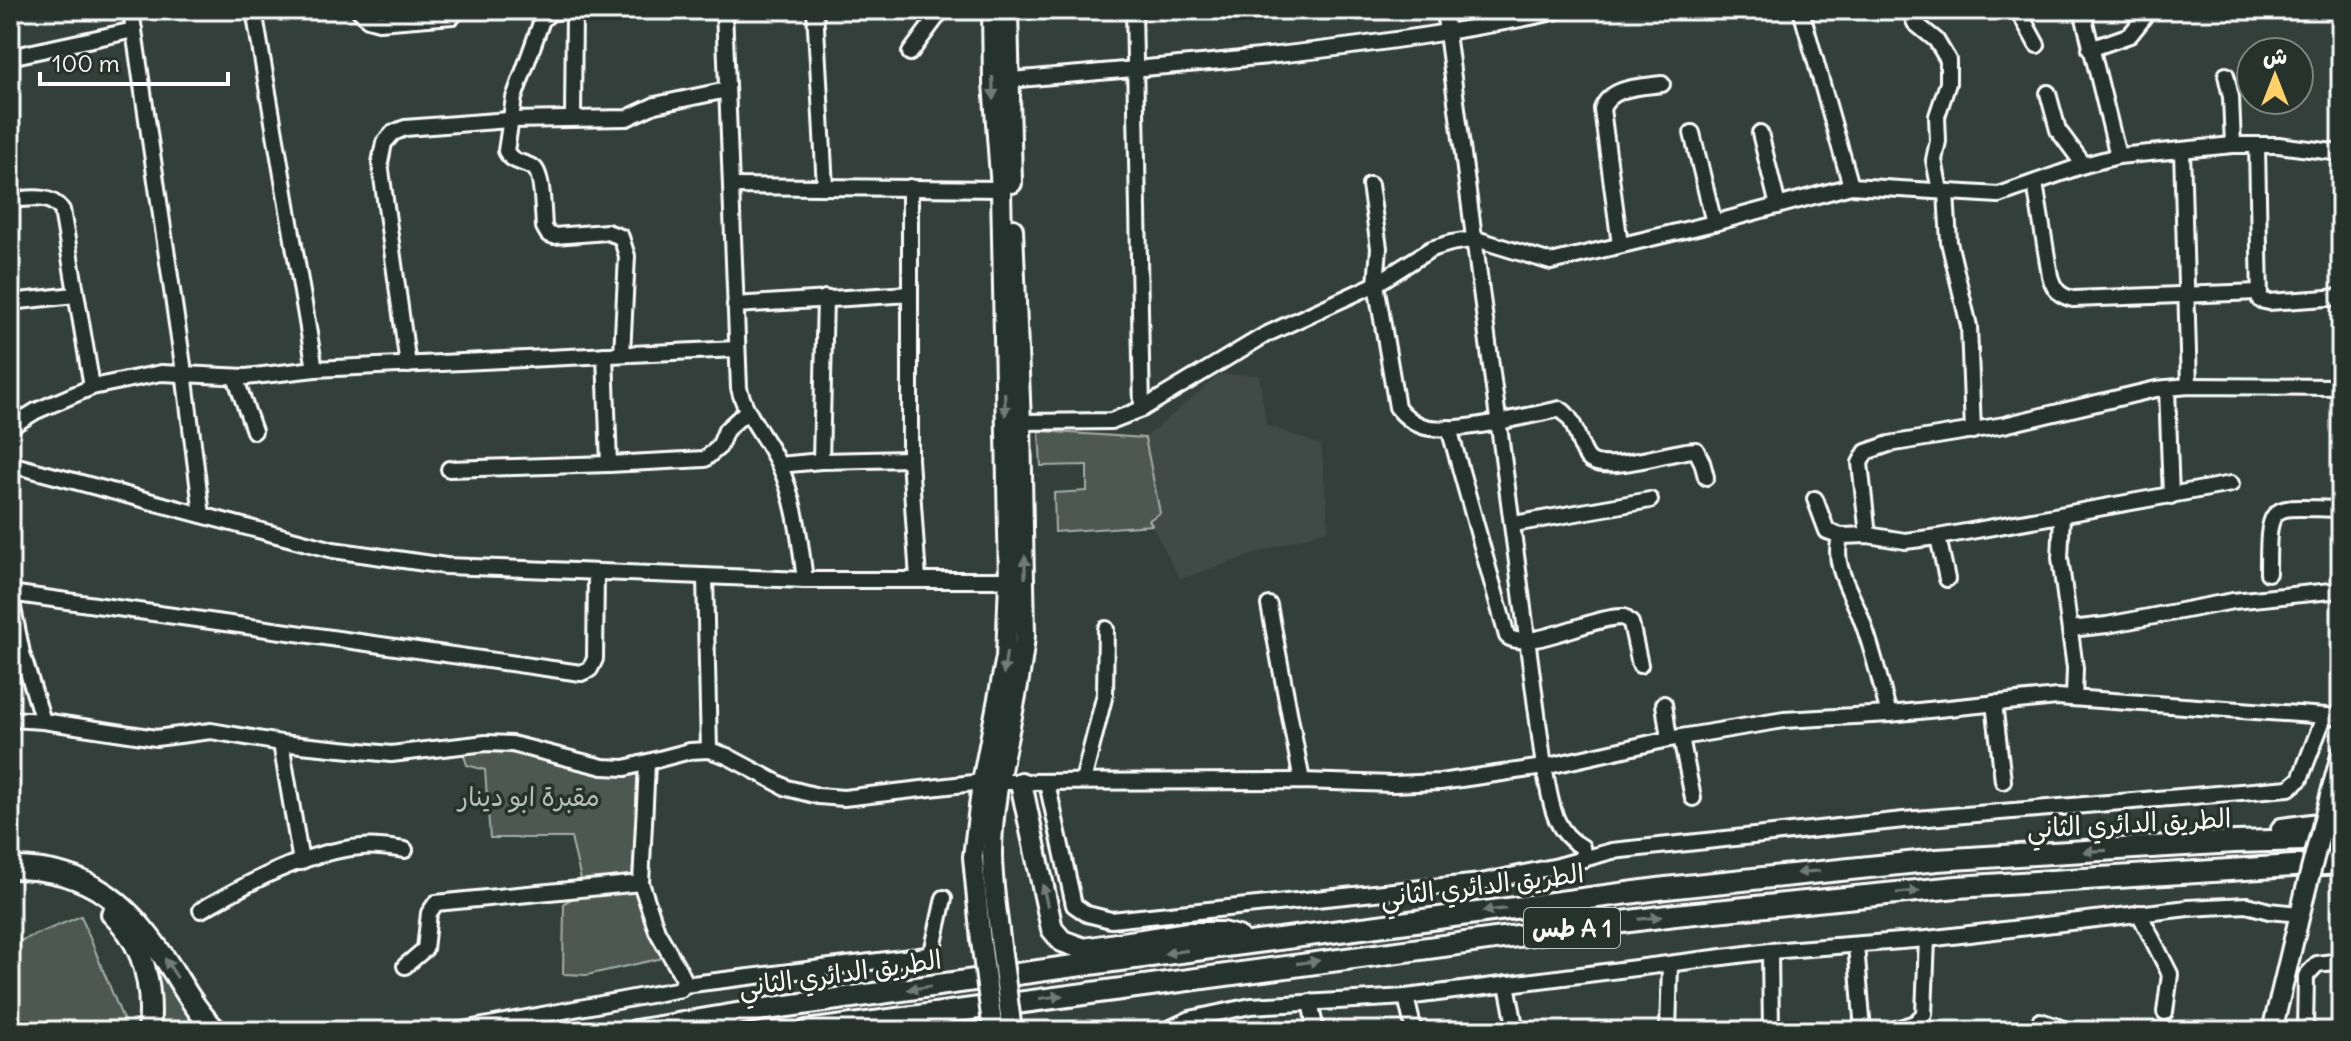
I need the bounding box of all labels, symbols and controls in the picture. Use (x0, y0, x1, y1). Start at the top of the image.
scale bar (40, 36, 228, 86)
north arrow (2235, 36, 2315, 116)
text: ش (2263, 42, 2287, 70)
text: 100 m (52, 48, 120, 78)
one-way arrow (987, 76, 1000, 101)
one-way arrow (998, 392, 1011, 417)
one-way arrow (1019, 554, 1031, 579)
one-way arrow (998, 651, 1011, 676)
park label: مقبرة ابو دينار (456, 780, 600, 813)
street label: الطريق الدائري الثاني (2026, 801, 2232, 852)
one-way arrow (2082, 845, 2107, 858)
street label: الطريق الدائري الثاني (1378, 856, 1586, 921)
one-way arrow (1795, 865, 1820, 878)
one-way arrow (1038, 882, 1051, 907)
one-way arrow (1896, 885, 1921, 898)
one-way arrow (1482, 904, 1507, 917)
road number: طس A 1 (1524, 908, 1620, 948)
one-way arrow (1637, 911, 1662, 924)
street label: الطريق الدائري الثاني (736, 942, 945, 1011)
one-way arrow (1163, 946, 1188, 959)
one-way arrow (1296, 956, 1321, 969)
one-way arrow (164, 958, 179, 979)
one-way arrow (906, 981, 931, 994)
one-way arrow (1039, 990, 1064, 1003)

